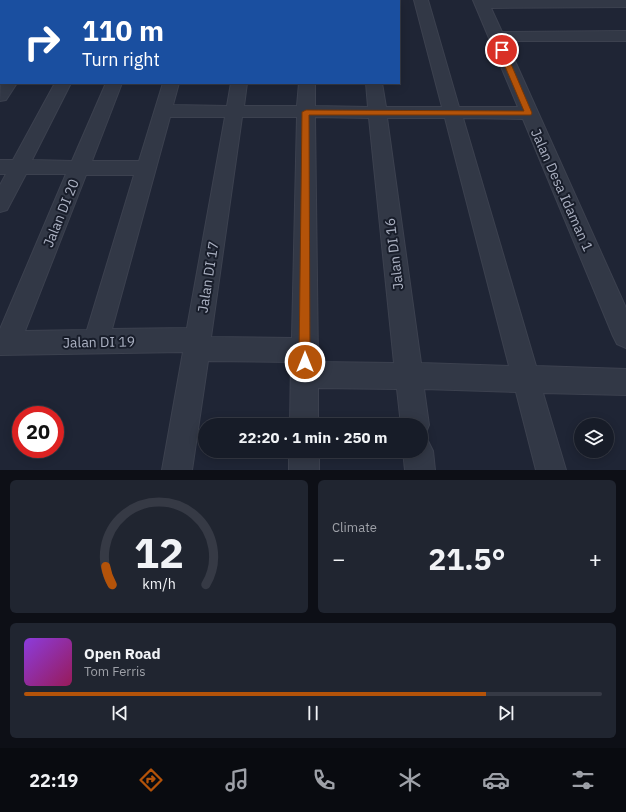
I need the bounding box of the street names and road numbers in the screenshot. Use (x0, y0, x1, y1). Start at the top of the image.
street label: Jalan Desa Idaman 1 (527, 126, 597, 254)
street label: Jalan DI 20 (39, 176, 83, 250)
street label: Jalan DI 16 (381, 217, 407, 291)
street label: Jalan DI 17 (193, 240, 223, 314)
street label: Jalan DI 19 (63, 332, 135, 352)

